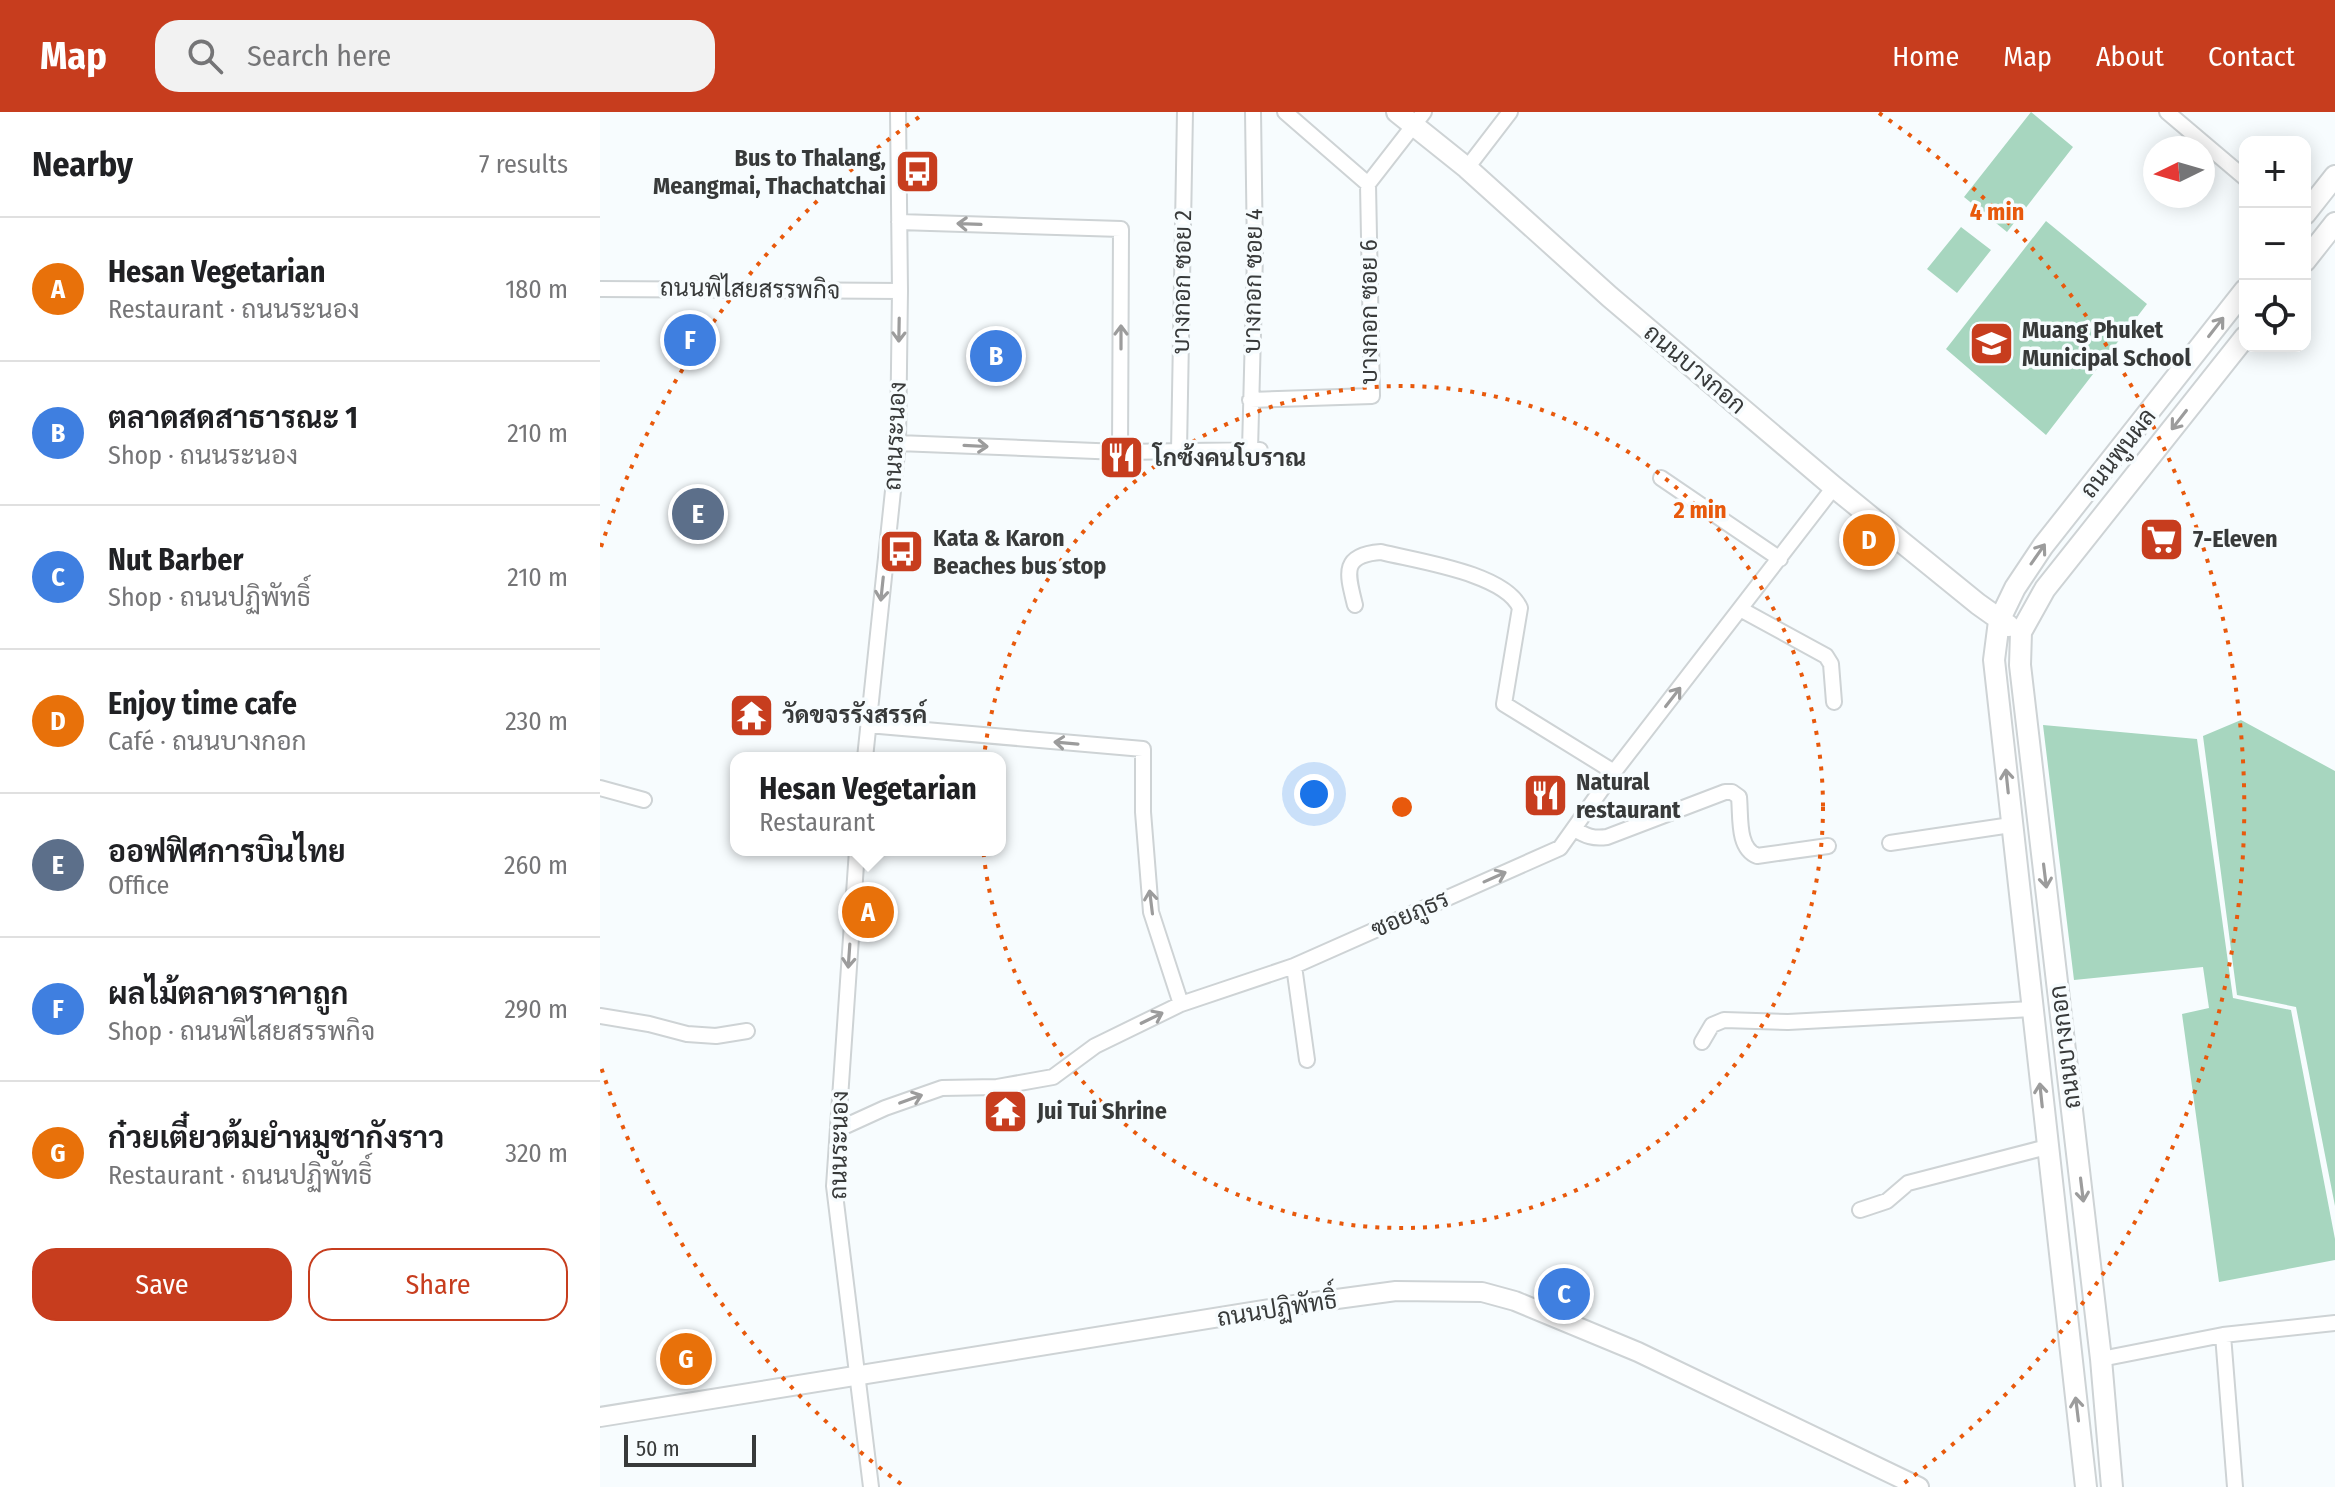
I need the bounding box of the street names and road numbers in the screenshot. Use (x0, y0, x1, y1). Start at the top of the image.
street label: บางกอก ซอย 4 (1238, 208, 1268, 354)
street label: บางกอก ซอย 2 (1167, 210, 1197, 354)
street label: บางกอก ซอย 6 (1355, 239, 1383, 385)
street label: ถนนพิไสยสรรพกิจ (660, 271, 840, 305)
street label: ถนนบางกอก (1638, 318, 1752, 420)
street label: ถนนระนอง (878, 381, 912, 491)
street label: ถนนพูนผล (2074, 403, 2164, 505)
street label: ซอยภูธร (1367, 885, 1454, 946)
street label: ถนนบางกอก (2044, 984, 2086, 1110)
street label: ถนนระนอง (824, 1090, 854, 1200)
street label: ถนนปฏิพัทธิ์ (1214, 1278, 1339, 1334)

